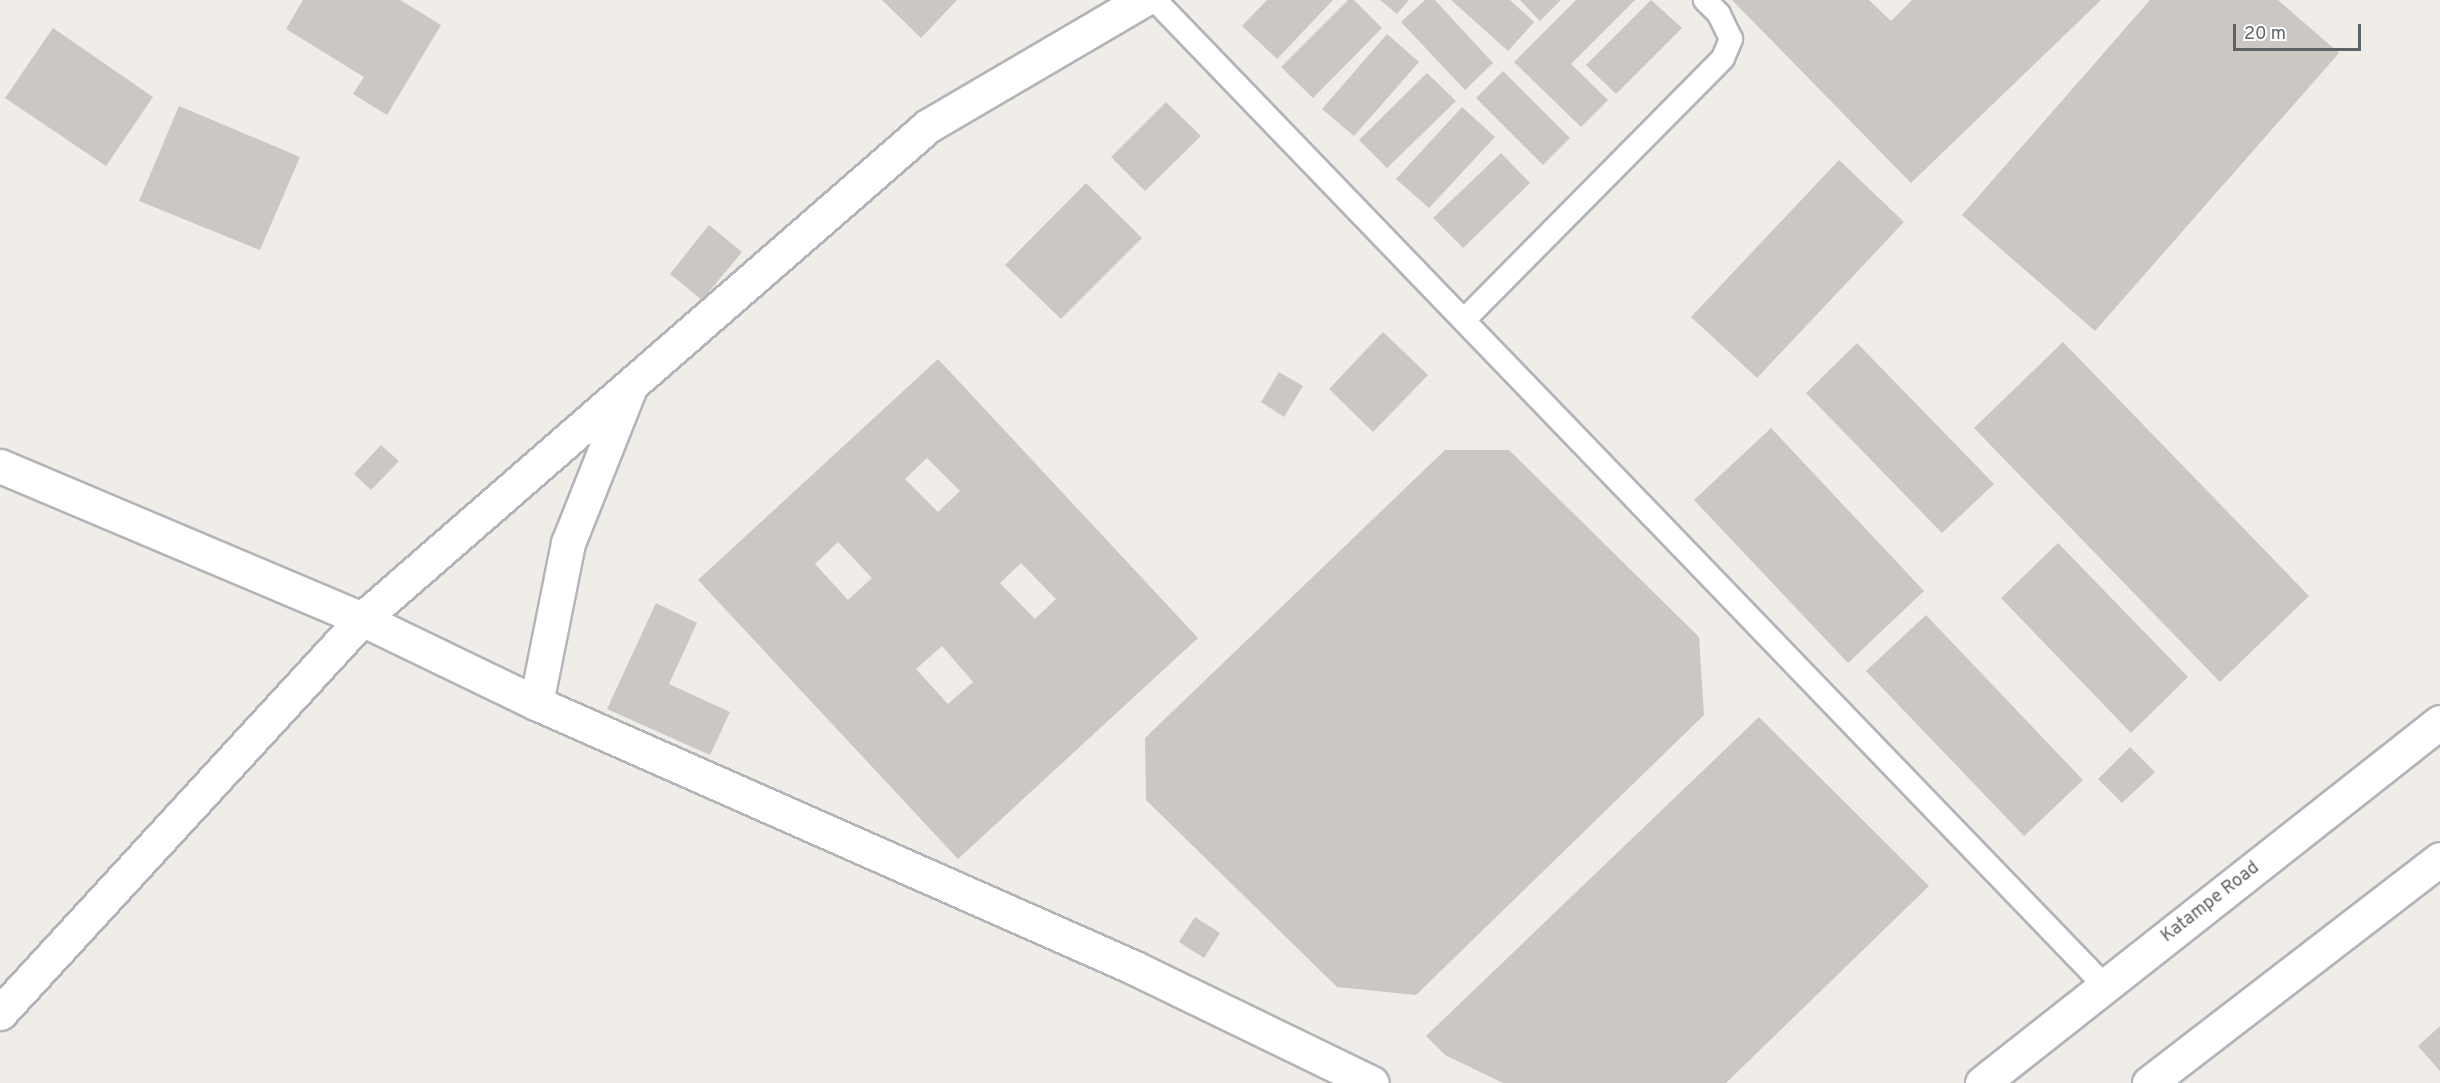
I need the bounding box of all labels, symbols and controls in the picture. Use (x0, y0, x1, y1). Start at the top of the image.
scale bar (2236, 12, 2364, 50)
text: 20 m (2244, 23, 2286, 46)
street label: Katampe Road (2158, 858, 2264, 948)

